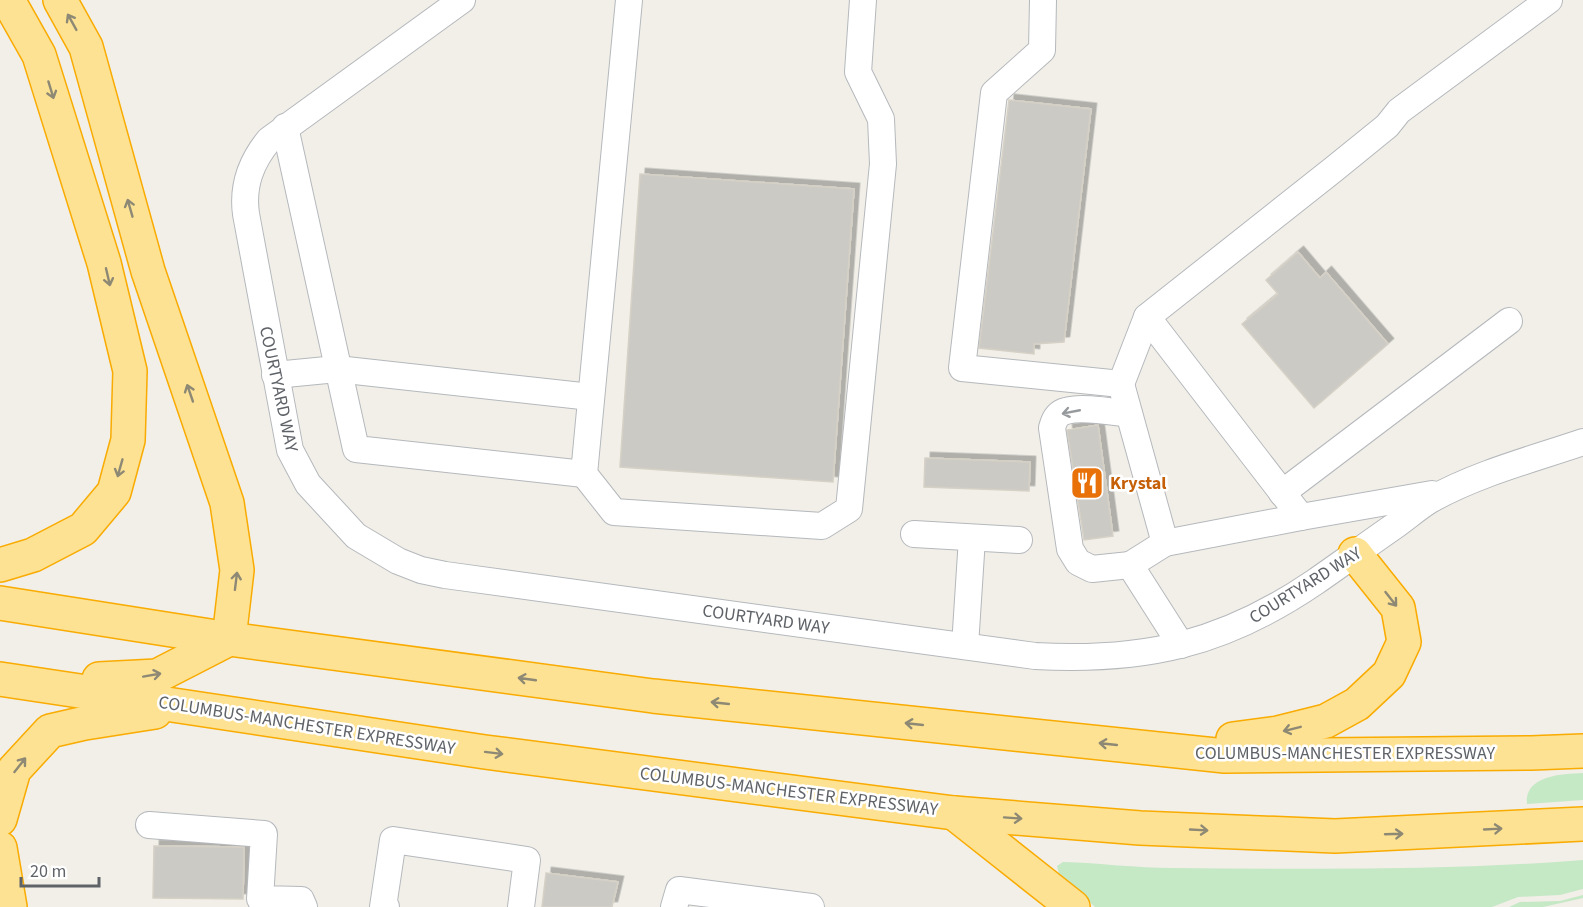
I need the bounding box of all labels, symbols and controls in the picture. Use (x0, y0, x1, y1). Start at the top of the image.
one-way arrow (66, 14, 77, 32)
one-way arrow (46, 80, 57, 99)
one-way arrow (124, 199, 135, 218)
one-way arrow (102, 267, 114, 286)
street label: COURTYARD WAY (253, 324, 304, 455)
one-way arrow (183, 384, 194, 403)
one-way arrow (1062, 406, 1081, 417)
one-way arrow (114, 458, 126, 477)
restaurant icon: Krystal (1069, 465, 1105, 501)
place label: Krystal (1110, 471, 1167, 496)
street label: COURTYARD WAY (1244, 541, 1367, 630)
one-way arrow (231, 572, 242, 592)
one-way arrow (1385, 591, 1398, 607)
street label: COURTYARD WAY (701, 598, 831, 641)
one-way arrow (142, 669, 161, 680)
one-way arrow (517, 673, 537, 684)
street label: COLUMBUS-MANCHESTER EXPRESSWAY (157, 690, 458, 761)
one-way arrow (711, 697, 730, 708)
one-way arrow (904, 718, 924, 729)
one-way arrow (1283, 724, 1302, 736)
one-way arrow (1098, 738, 1118, 749)
street label: COLUMBUS-MANCHESTER EXPRESSWAY (1195, 741, 1496, 766)
one-way arrow (483, 748, 503, 759)
one-way arrow (13, 757, 26, 773)
street label: COLUMBUS-MANCHESTER EXPRESSWAY (638, 761, 940, 822)
one-way arrow (1002, 812, 1022, 823)
one-way arrow (1482, 824, 1502, 835)
one-way arrow (1188, 825, 1208, 836)
one-way arrow (1383, 829, 1403, 840)
scale bar (21, 850, 99, 888)
text: 20 m (30, 859, 66, 884)

